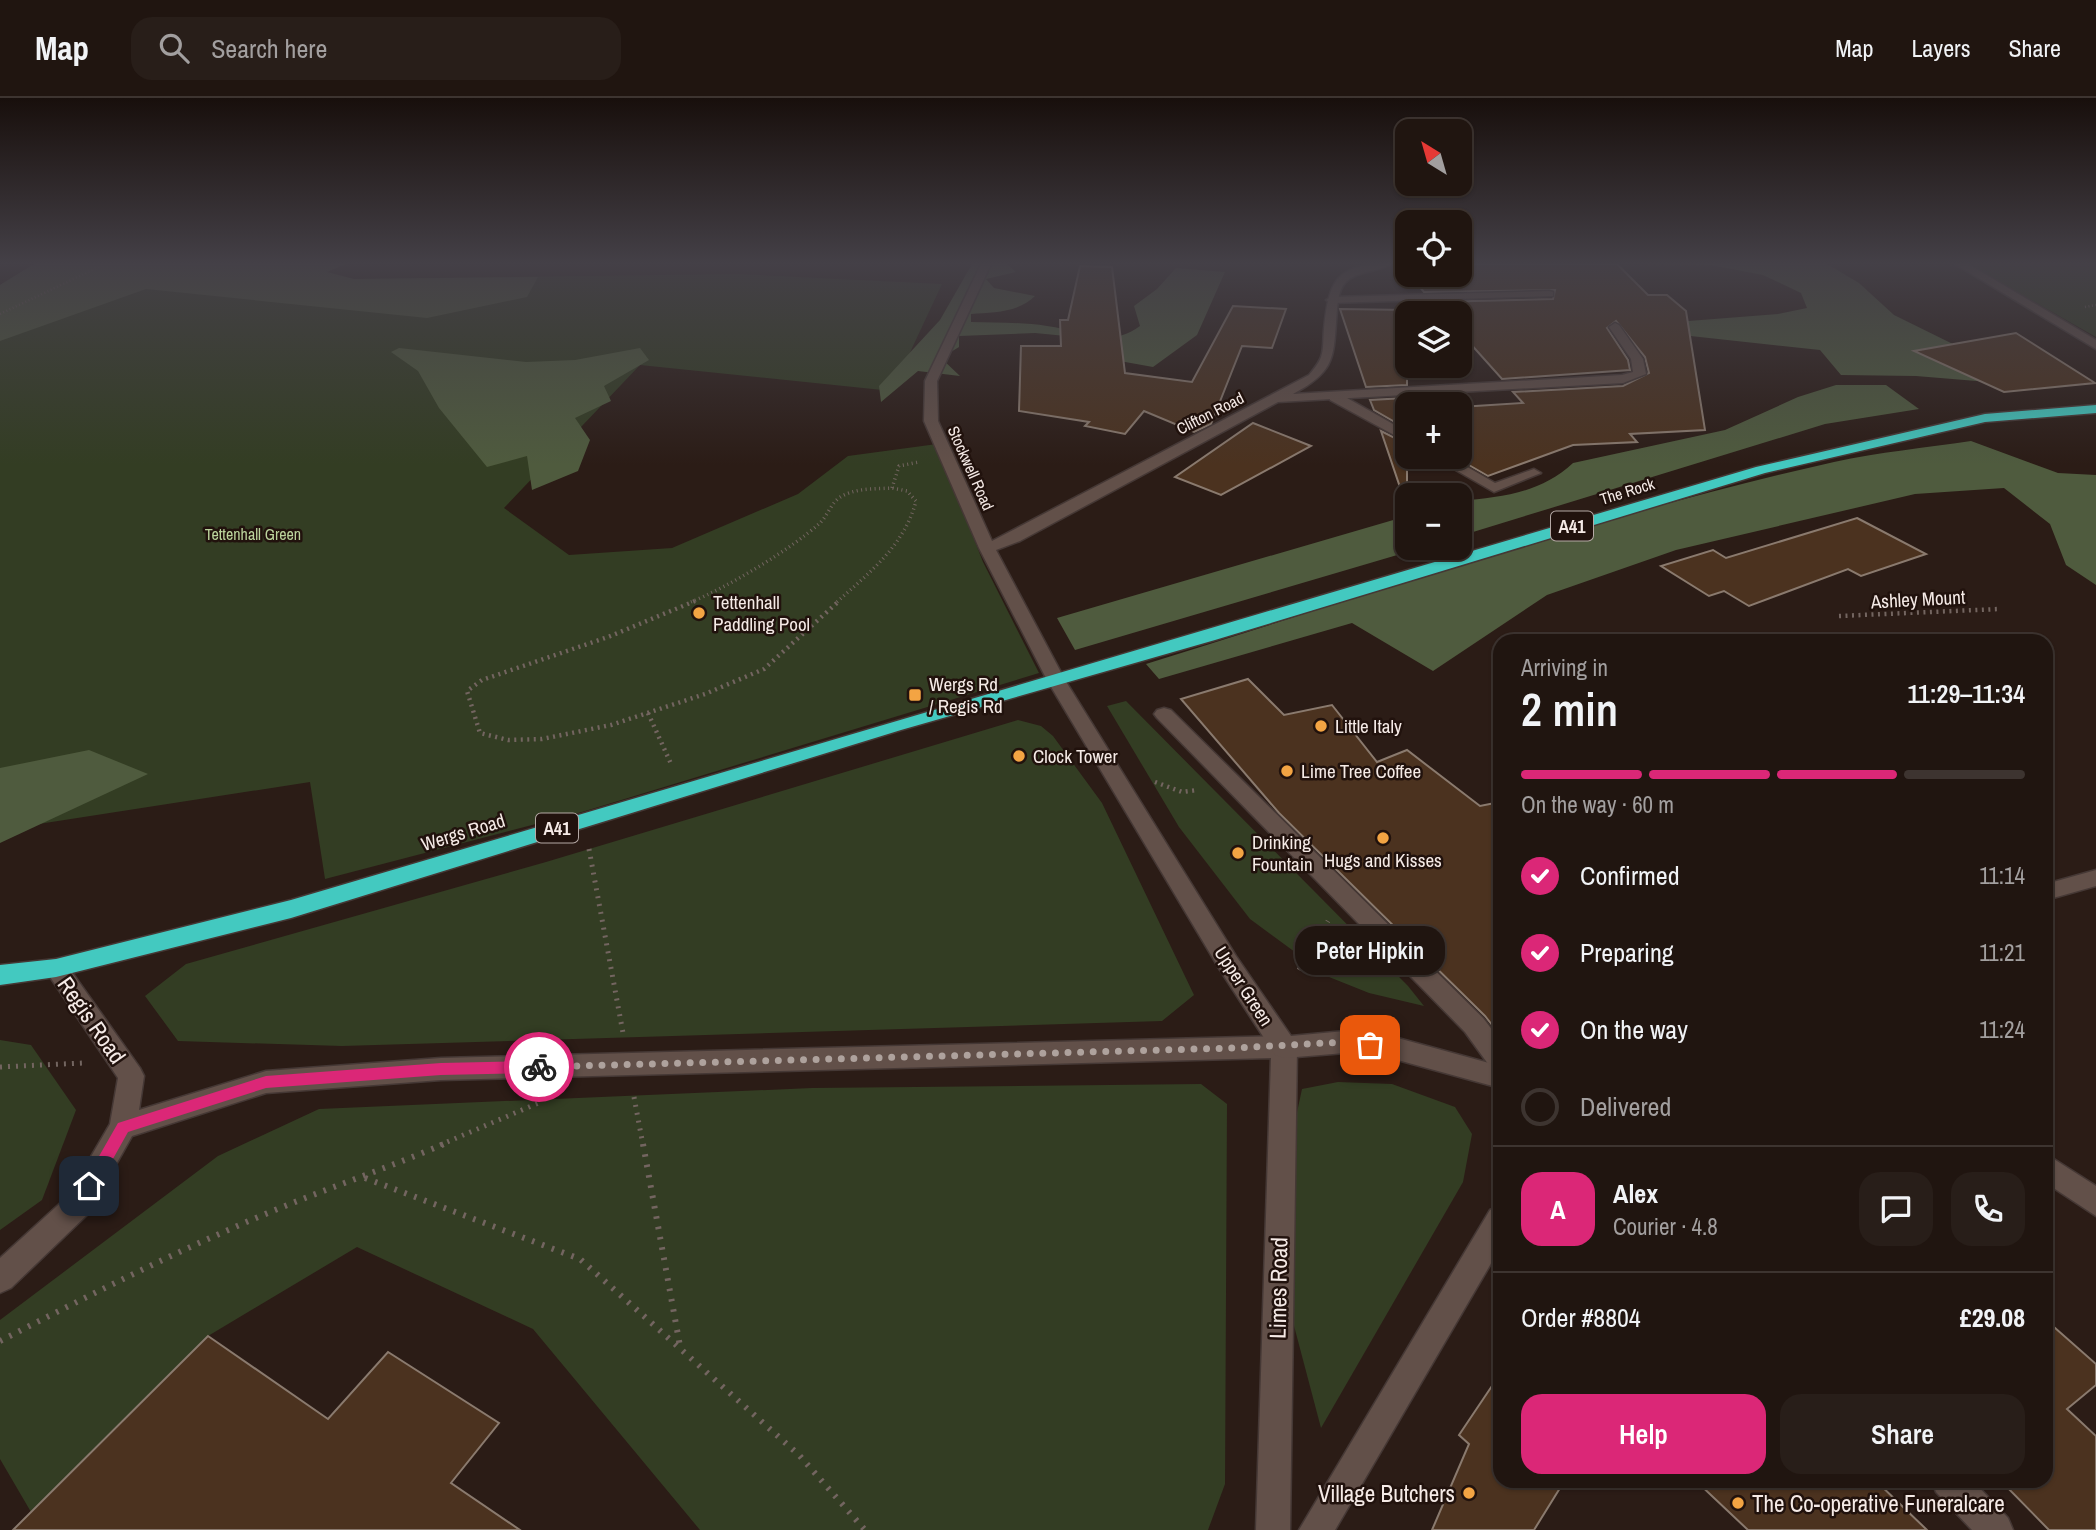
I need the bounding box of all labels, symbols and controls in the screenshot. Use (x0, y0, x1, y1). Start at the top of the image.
search box (131, 17, 621, 80)
text: Map (35, 26, 89, 70)
icon: search (155, 29, 193, 67)
text: Search here (211, 31, 327, 66)
text: Map (1835, 32, 1873, 64)
text: Layers (1911, 32, 1970, 64)
text: Share (2008, 32, 2061, 64)
north arrow (1395, 119, 1472, 196)
map controls (1395, 119, 1472, 560)
button: locate (1395, 210, 1472, 287)
button: layers (1395, 301, 1472, 378)
street label: Clifton Road (1173, 387, 1247, 439)
button: + (1395, 392, 1472, 469)
street label: Stockwell Road (943, 422, 999, 514)
street label: The Rock (1597, 472, 1657, 510)
button: − (1395, 483, 1472, 560)
road number: A41 (1551, 512, 1593, 540)
park label: Tettenhall Green (205, 523, 301, 545)
street label: Ashley Mount (1869, 584, 1966, 615)
place label: Tettenhall Paddling Pool (713, 589, 810, 637)
marker: Tettenhall Paddling Pool (691, 605, 707, 621)
text: Arriving in (1521, 652, 1608, 683)
place label: Wergs Rd / Regis Rd (929, 671, 1003, 719)
text: 11:29–11:34 (1907, 676, 2025, 711)
text: 2 min (1521, 678, 1618, 740)
marker: Wergs Rd / Regis Rd (907, 687, 923, 703)
place label: Little Italy (1335, 713, 1402, 739)
marker: Little Italy (1313, 718, 1329, 734)
place label: Clock Tower (1033, 743, 1118, 769)
marker: Clock Tower (1011, 748, 1027, 764)
place label: Lime Tree Coffee (1301, 758, 1421, 784)
marker: Lime Tree Coffee (1279, 763, 1295, 779)
text: On the way · 60 m (1521, 789, 1674, 820)
street label: Wergs Road (418, 807, 508, 857)
road number: A41 (536, 814, 578, 842)
place label: Drinking Fountain (1252, 829, 1313, 877)
marker: Hugs and Kisses (1375, 830, 1391, 846)
marker: Drinking Fountain (1230, 845, 1246, 861)
place label: Hugs and Kisses (1324, 847, 1442, 873)
icon: check (1521, 857, 1559, 895)
text: Confirmed (1580, 858, 1680, 893)
text: 11:14 (1979, 860, 2025, 891)
callout: Peter Hipkin (1295, 926, 1445, 975)
icon: check (1521, 934, 1559, 972)
text: Peter Hipkin (1316, 935, 1424, 966)
text: Preparing (1580, 935, 1674, 970)
text: 11:21 (1979, 937, 2025, 968)
street label: Upper Green (1209, 941, 1279, 1031)
street label: Regis Road (51, 970, 133, 1070)
icon: check (1521, 1011, 1559, 1049)
text: On the way (1580, 1012, 1688, 1047)
text: 11:24 (1979, 1014, 2025, 1045)
pin (1340, 1015, 1400, 1075)
icon: bag (1351, 1026, 1389, 1064)
courier (504, 1032, 574, 1102)
icon: bike (520, 1048, 558, 1086)
text: Delivered (1580, 1089, 1671, 1124)
pin (59, 1156, 119, 1216)
icon: home (70, 1167, 108, 1205)
button: chat (1859, 1172, 1933, 1246)
button: phone (1951, 1172, 2025, 1246)
text: Alex (1613, 1176, 1658, 1211)
text: A (1550, 1192, 1566, 1227)
text: Courier · 4.8 (1613, 1211, 1718, 1242)
street label: Limes Road (1262, 1237, 1294, 1339)
text: Order #8804 (1521, 1300, 1641, 1335)
text: £29.08 (1960, 1300, 2025, 1335)
button: Help (1521, 1394, 1766, 1474)
button: Share (1780, 1394, 2025, 1474)
place label: Village Butchers (1318, 1478, 1455, 1509)
marker: Village Butchers (1461, 1485, 1477, 1501)
place label: The Co-operative Funeralcare (1752, 1488, 2005, 1519)
marker: The Co-operative Funeralcare (1730, 1495, 1746, 1511)

